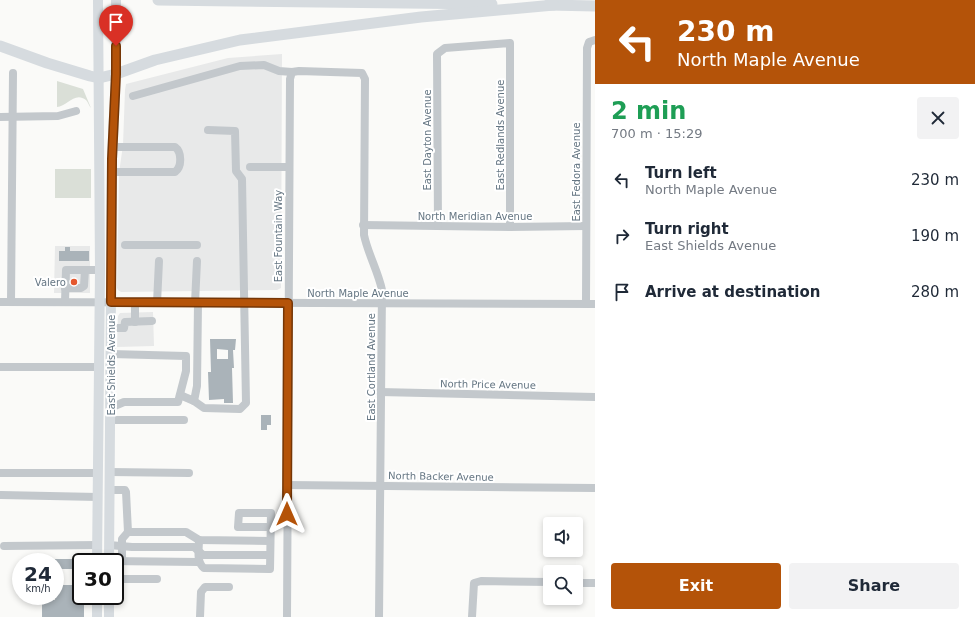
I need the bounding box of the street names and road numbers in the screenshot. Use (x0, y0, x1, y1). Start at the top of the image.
street label: East Redlands Avenue (495, 80, 506, 190)
street label: East Dayton Avenue (422, 89, 433, 191)
street label: East Fedora Avenue (571, 122, 582, 222)
street label: East Fountain Way (273, 190, 284, 282)
street label: North Meridian Avenue (418, 211, 532, 222)
street label: North Maple Avenue (307, 288, 409, 299)
street label: East Cortland Avenue (366, 313, 377, 421)
street label: East Shields Avenue (106, 314, 117, 416)
street label: North Price Avenue (440, 378, 536, 391)
street label: North Backer Avenue (388, 470, 494, 483)

